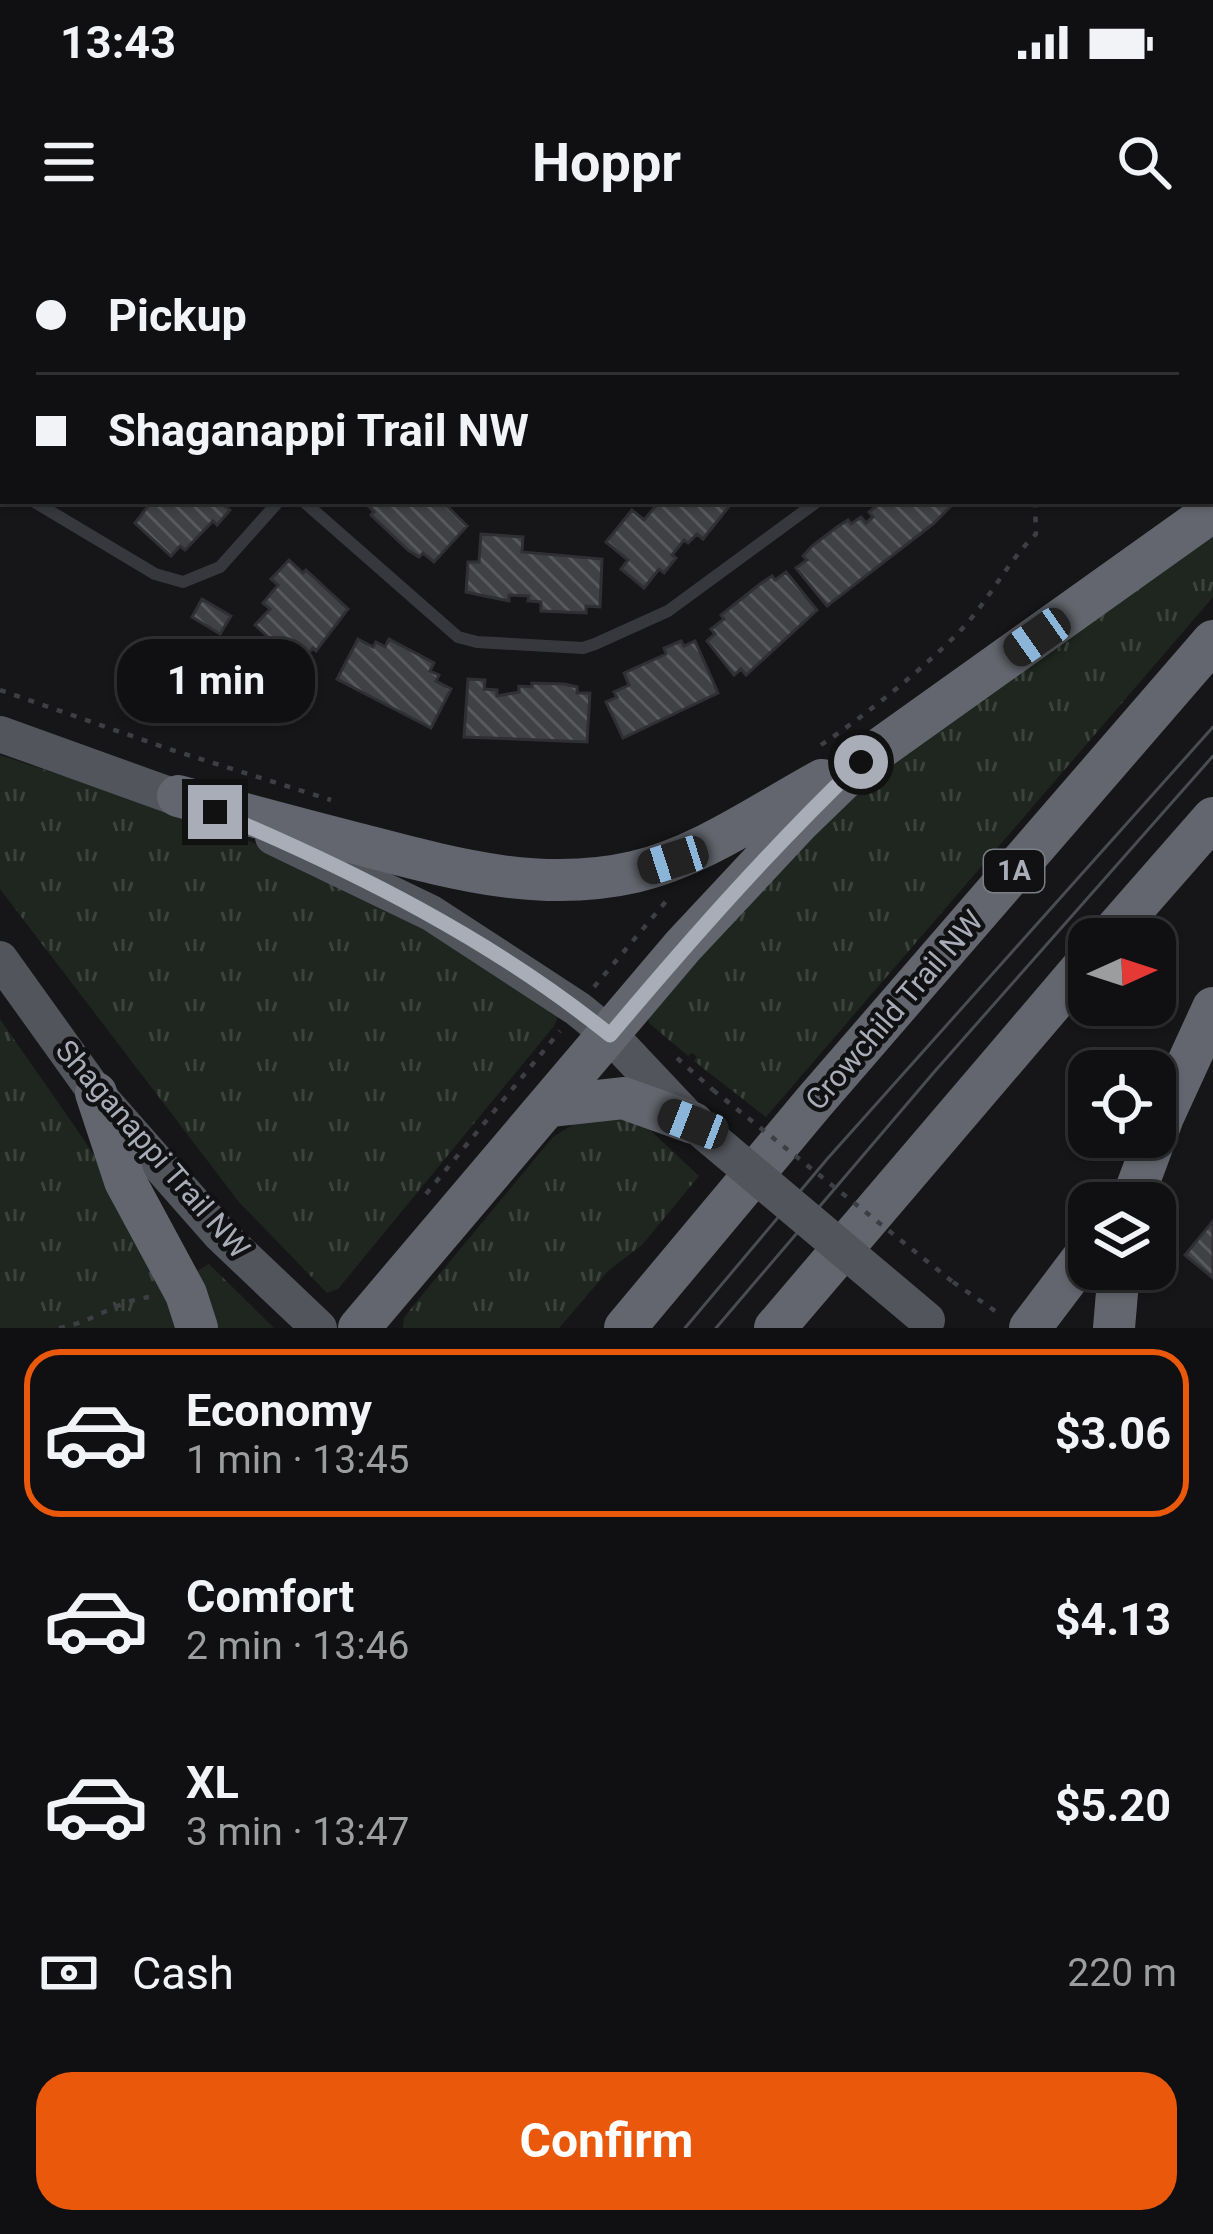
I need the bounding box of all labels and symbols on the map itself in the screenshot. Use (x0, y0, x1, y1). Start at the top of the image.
car (997, 602, 1077, 672)
callout: 1 min (116, 638, 314, 722)
route start (834, 735, 888, 789)
route end (188, 785, 242, 839)
car (633, 832, 713, 888)
road number: 1A (984, 850, 1044, 892)
street label: Crowchild Trail NW (798, 903, 990, 1117)
north arrow (1068, 918, 1176, 1026)
street label: Shaganappi Trail NW (49, 1033, 257, 1265)
car (653, 1094, 733, 1154)

